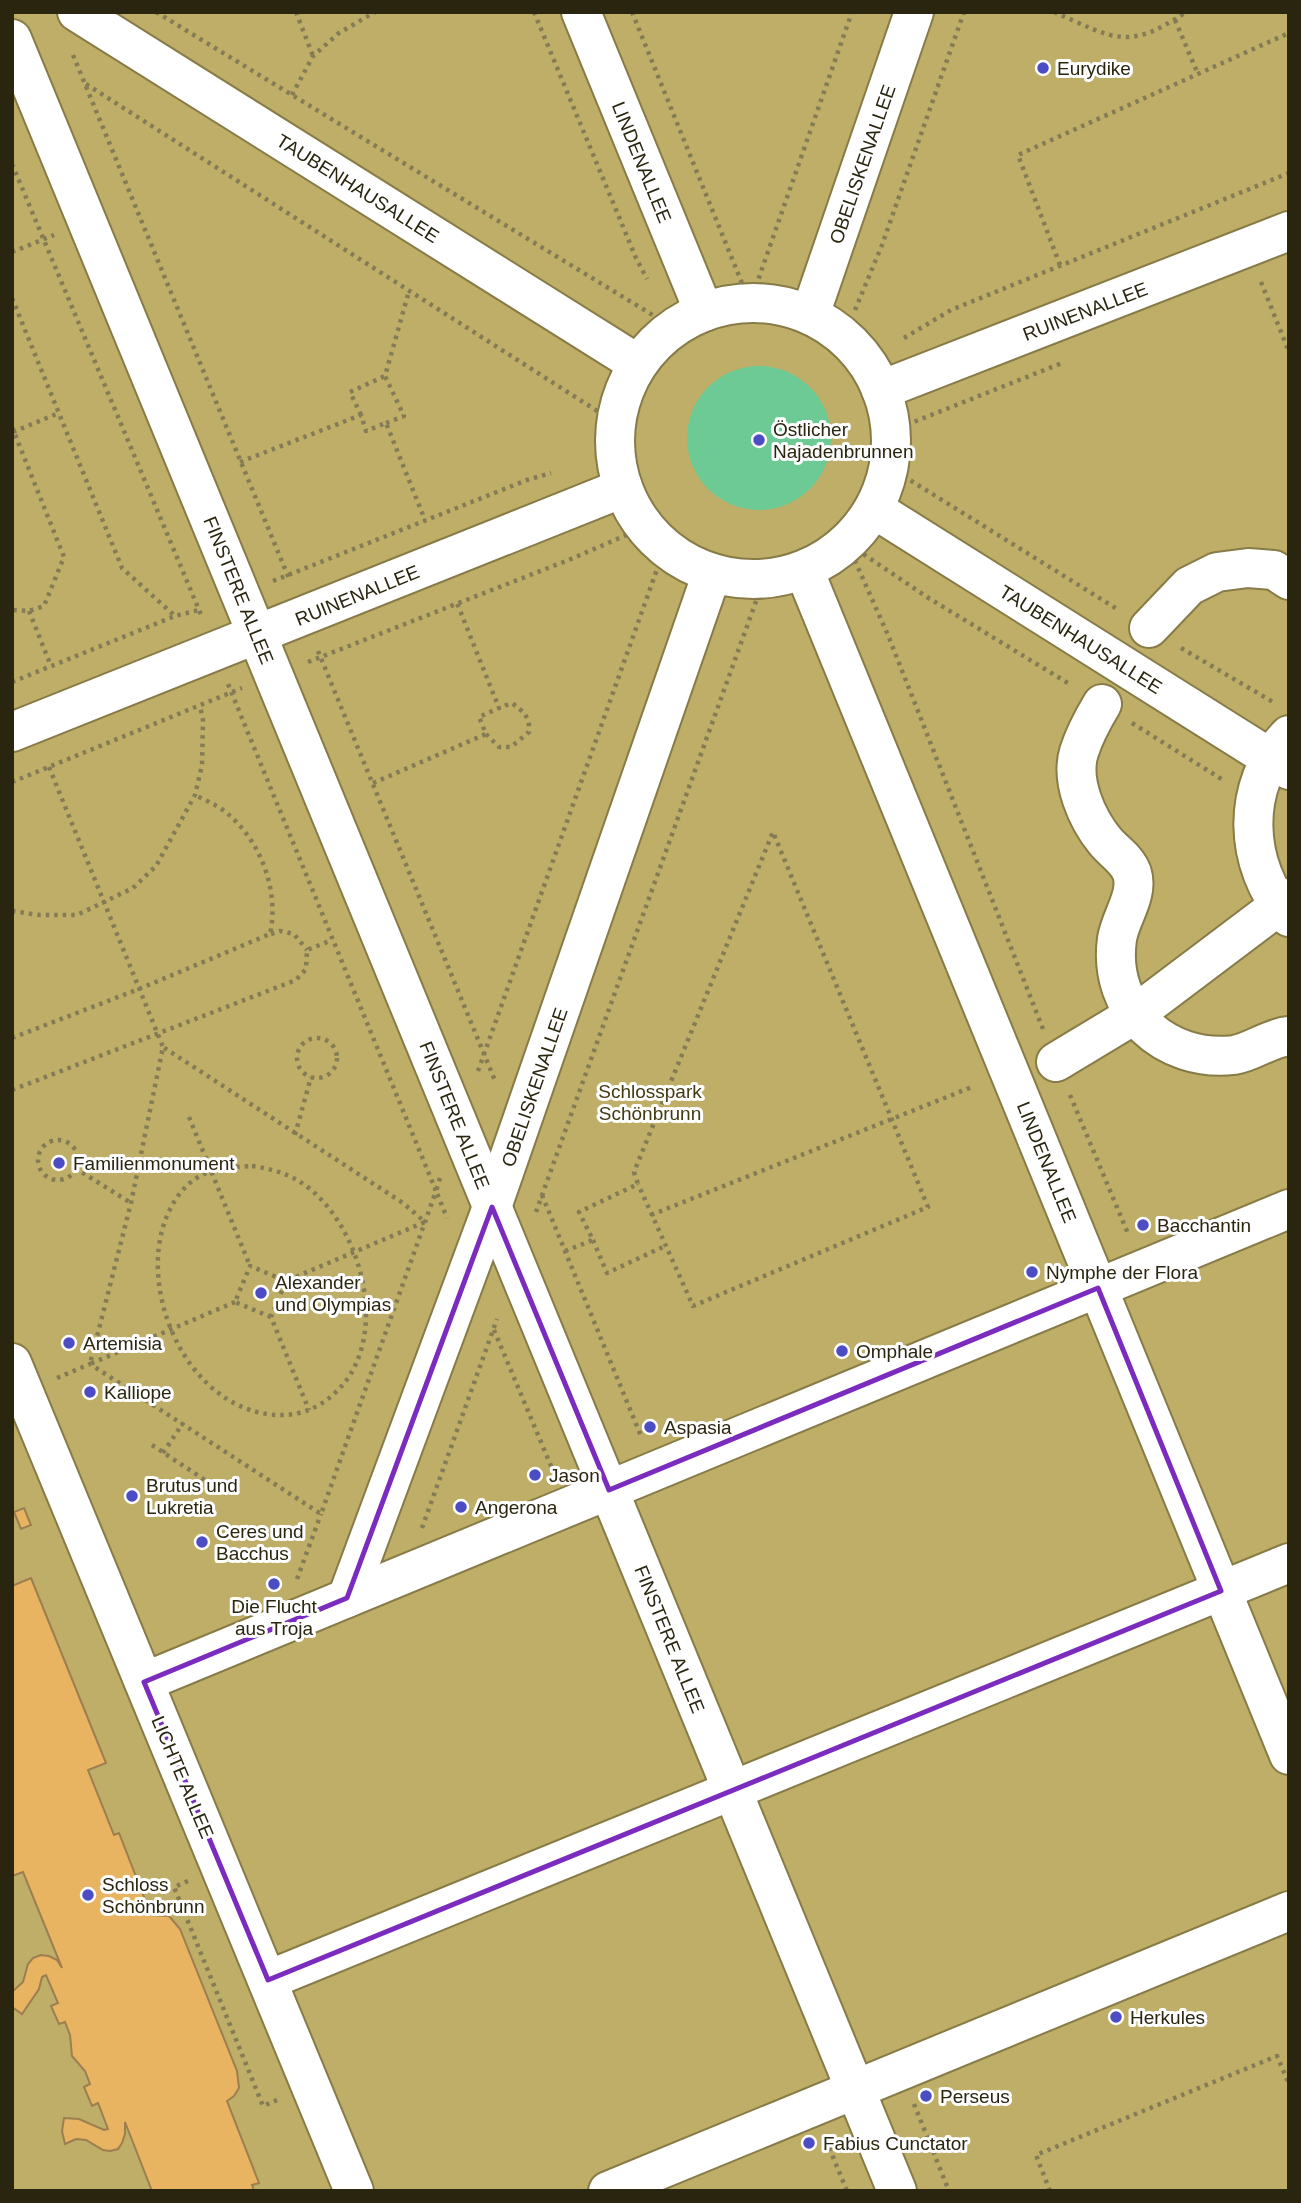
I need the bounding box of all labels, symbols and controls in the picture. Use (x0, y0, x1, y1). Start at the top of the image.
place label: Eurydike (1057, 58, 1131, 79)
marker: Eurydike (1035, 60, 1051, 76)
street label: OBELISKENALLEE (825, 82, 900, 246)
street label: LINDENALLEE (608, 99, 675, 226)
street label: TAUBENHAUSALLEE (273, 130, 443, 247)
street label: RUINENALLEE (1020, 278, 1151, 345)
place label: Östlicher Najadenbrunnen (773, 419, 914, 462)
marker: Östlicher Najadenbrunnen (751, 432, 767, 448)
street label: FINSTERE ALLEE (199, 513, 278, 667)
street label: RUINENALLEE (292, 561, 422, 630)
street label: TAUBENHAUSALLEE (996, 581, 1166, 698)
street label: OBELISKENALLEE (497, 1005, 572, 1169)
street label: FINSTERE ALLEE (415, 1038, 494, 1192)
park label: Schlosspark Schönbrunn (598, 1081, 702, 1124)
street label: LINDENALLEE (1013, 1099, 1080, 1226)
place label: Familienmonument (73, 1153, 235, 1174)
marker: Familienmonument (51, 1155, 67, 1171)
place label: Bacchantin (1157, 1215, 1251, 1236)
marker: Bacchantin (1135, 1217, 1151, 1233)
place label: Nymphe der Flora (1046, 1262, 1198, 1283)
marker: Nymphe der Flora (1024, 1264, 1040, 1280)
place label: Alexander und Olympias (275, 1272, 391, 1315)
marker: Alexander und Olympias (253, 1285, 269, 1301)
place label: Artemisia (83, 1333, 163, 1354)
marker: Artemisia (61, 1335, 77, 1351)
place label: Omphale (856, 1341, 933, 1362)
marker: Omphale (834, 1343, 850, 1359)
place label: Kalliope (104, 1382, 172, 1403)
marker: Kalliope (82, 1384, 98, 1400)
place label: Aspasia (664, 1417, 732, 1438)
marker: Aspasia (642, 1419, 658, 1435)
place label: Jason (549, 1465, 600, 1486)
marker: Jason (527, 1467, 543, 1483)
place label: Brutus und Lukretia (146, 1475, 238, 1518)
marker: Brutus und Lukretia (124, 1488, 140, 1504)
place label: Angerona (475, 1497, 558, 1518)
marker: Angerona (453, 1499, 469, 1515)
place label: Ceres und Bacchus (216, 1521, 304, 1564)
marker: Ceres und Bacchus (194, 1534, 210, 1550)
street label: FINSTERE ALLEE (630, 1562, 709, 1716)
marker: Die Flucht aus Troja (266, 1576, 282, 1592)
place label: Die Flucht aus Troja (231, 1596, 317, 1639)
street label: LICHTE ALLEE (147, 1713, 218, 1842)
place label: Schloss Schönbrunn (102, 1874, 204, 1917)
marker: Schloss Schönbrunn (80, 1887, 96, 1903)
place label: Herkules (1130, 2007, 1205, 2028)
marker: Herkules (1108, 2009, 1124, 2025)
place label: Perseus (940, 2086, 1010, 2107)
marker: Perseus (918, 2088, 934, 2104)
place label: Fabius Cunctator (823, 2133, 968, 2154)
marker: Fabius Cunctator (801, 2135, 817, 2151)

